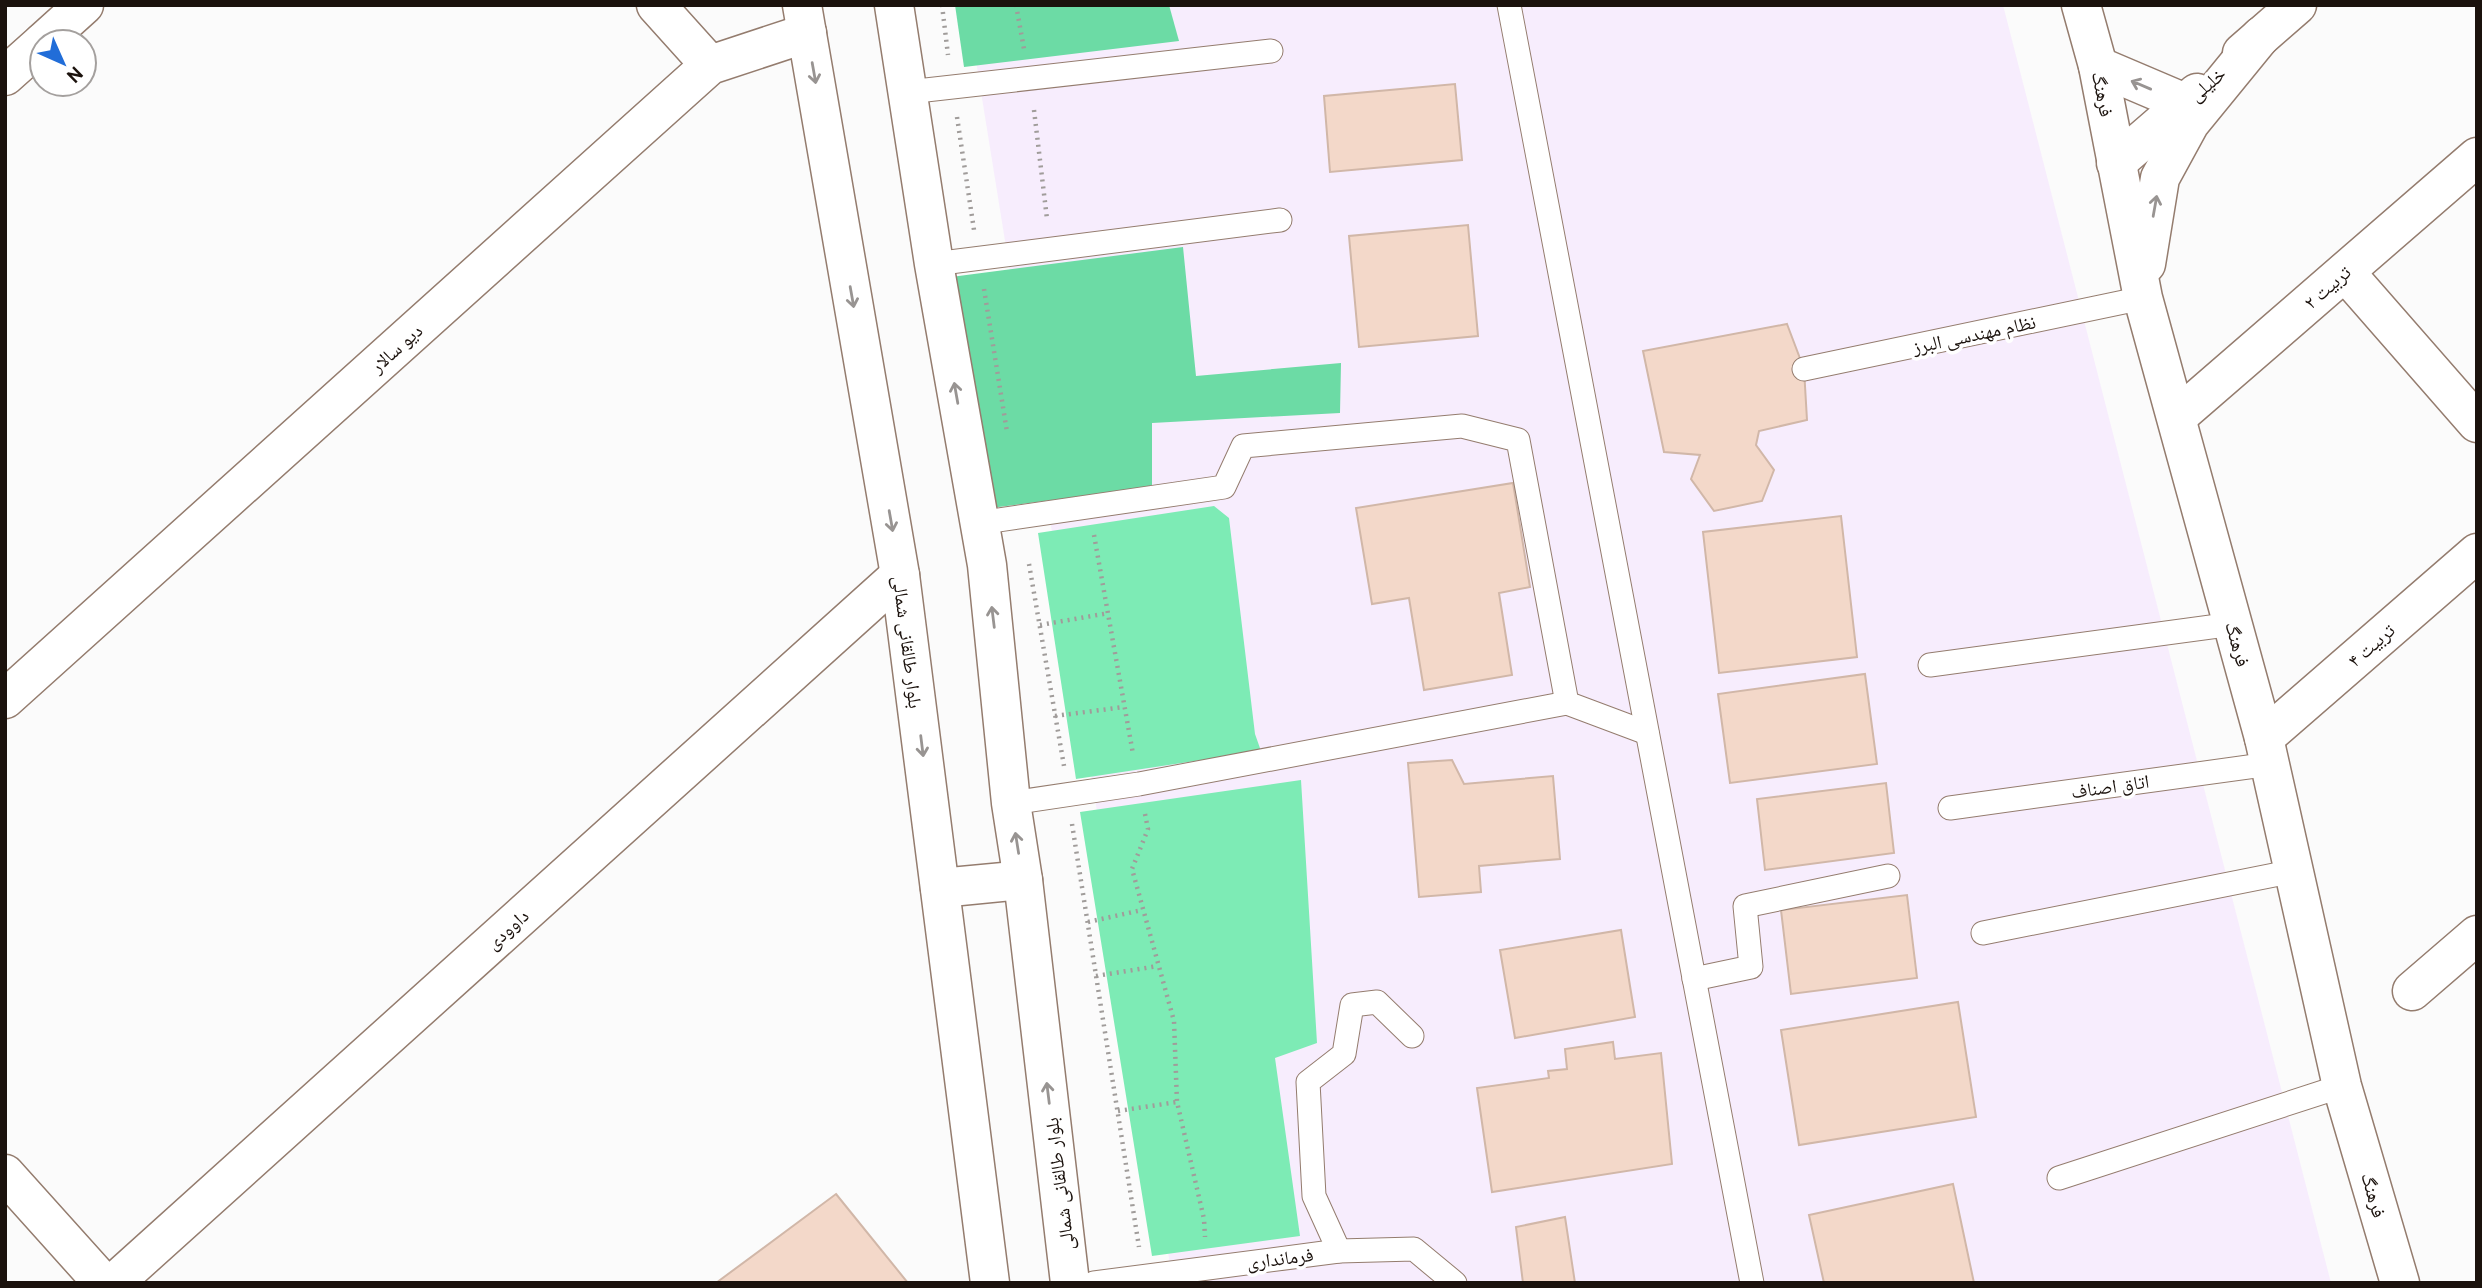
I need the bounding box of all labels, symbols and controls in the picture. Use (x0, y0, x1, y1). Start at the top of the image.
north arrow (28, 28, 98, 98)
text: N (60, 60, 87, 87)
one-way arrow (808, 61, 821, 83)
street label: خلیلی (2185, 63, 2232, 108)
street label: فرهنگ (2085, 70, 2117, 119)
one-way arrow (2131, 78, 2152, 91)
one-way arrow (2148, 195, 2162, 218)
street label: تربیت ۲ (2300, 261, 2357, 316)
one-way arrow (846, 285, 859, 308)
street label: نظام مهندسی البرز (1910, 311, 2038, 361)
street label: دیو سالار (365, 320, 429, 380)
one-way arrow (949, 382, 962, 405)
one-way arrow (885, 509, 898, 532)
street label: بلوار طالقانی شمالی (886, 574, 926, 710)
one-way arrow (986, 606, 999, 629)
street label: فرهنگ (2218, 619, 2254, 670)
street label: تربیت ۴ (2344, 619, 2401, 674)
one-way arrow (915, 734, 928, 757)
street label: اتاق اصناف (2070, 771, 2151, 805)
one-way arrow (1010, 832, 1023, 855)
street label: داوودی (482, 905, 535, 956)
one-way arrow (1041, 1083, 1054, 1105)
street label: بلوار طالقانی شمالی (1041, 1116, 1081, 1252)
street label: فرهنگ (2354, 1170, 2390, 1221)
street label: فرمانداری (1246, 1244, 1315, 1276)

